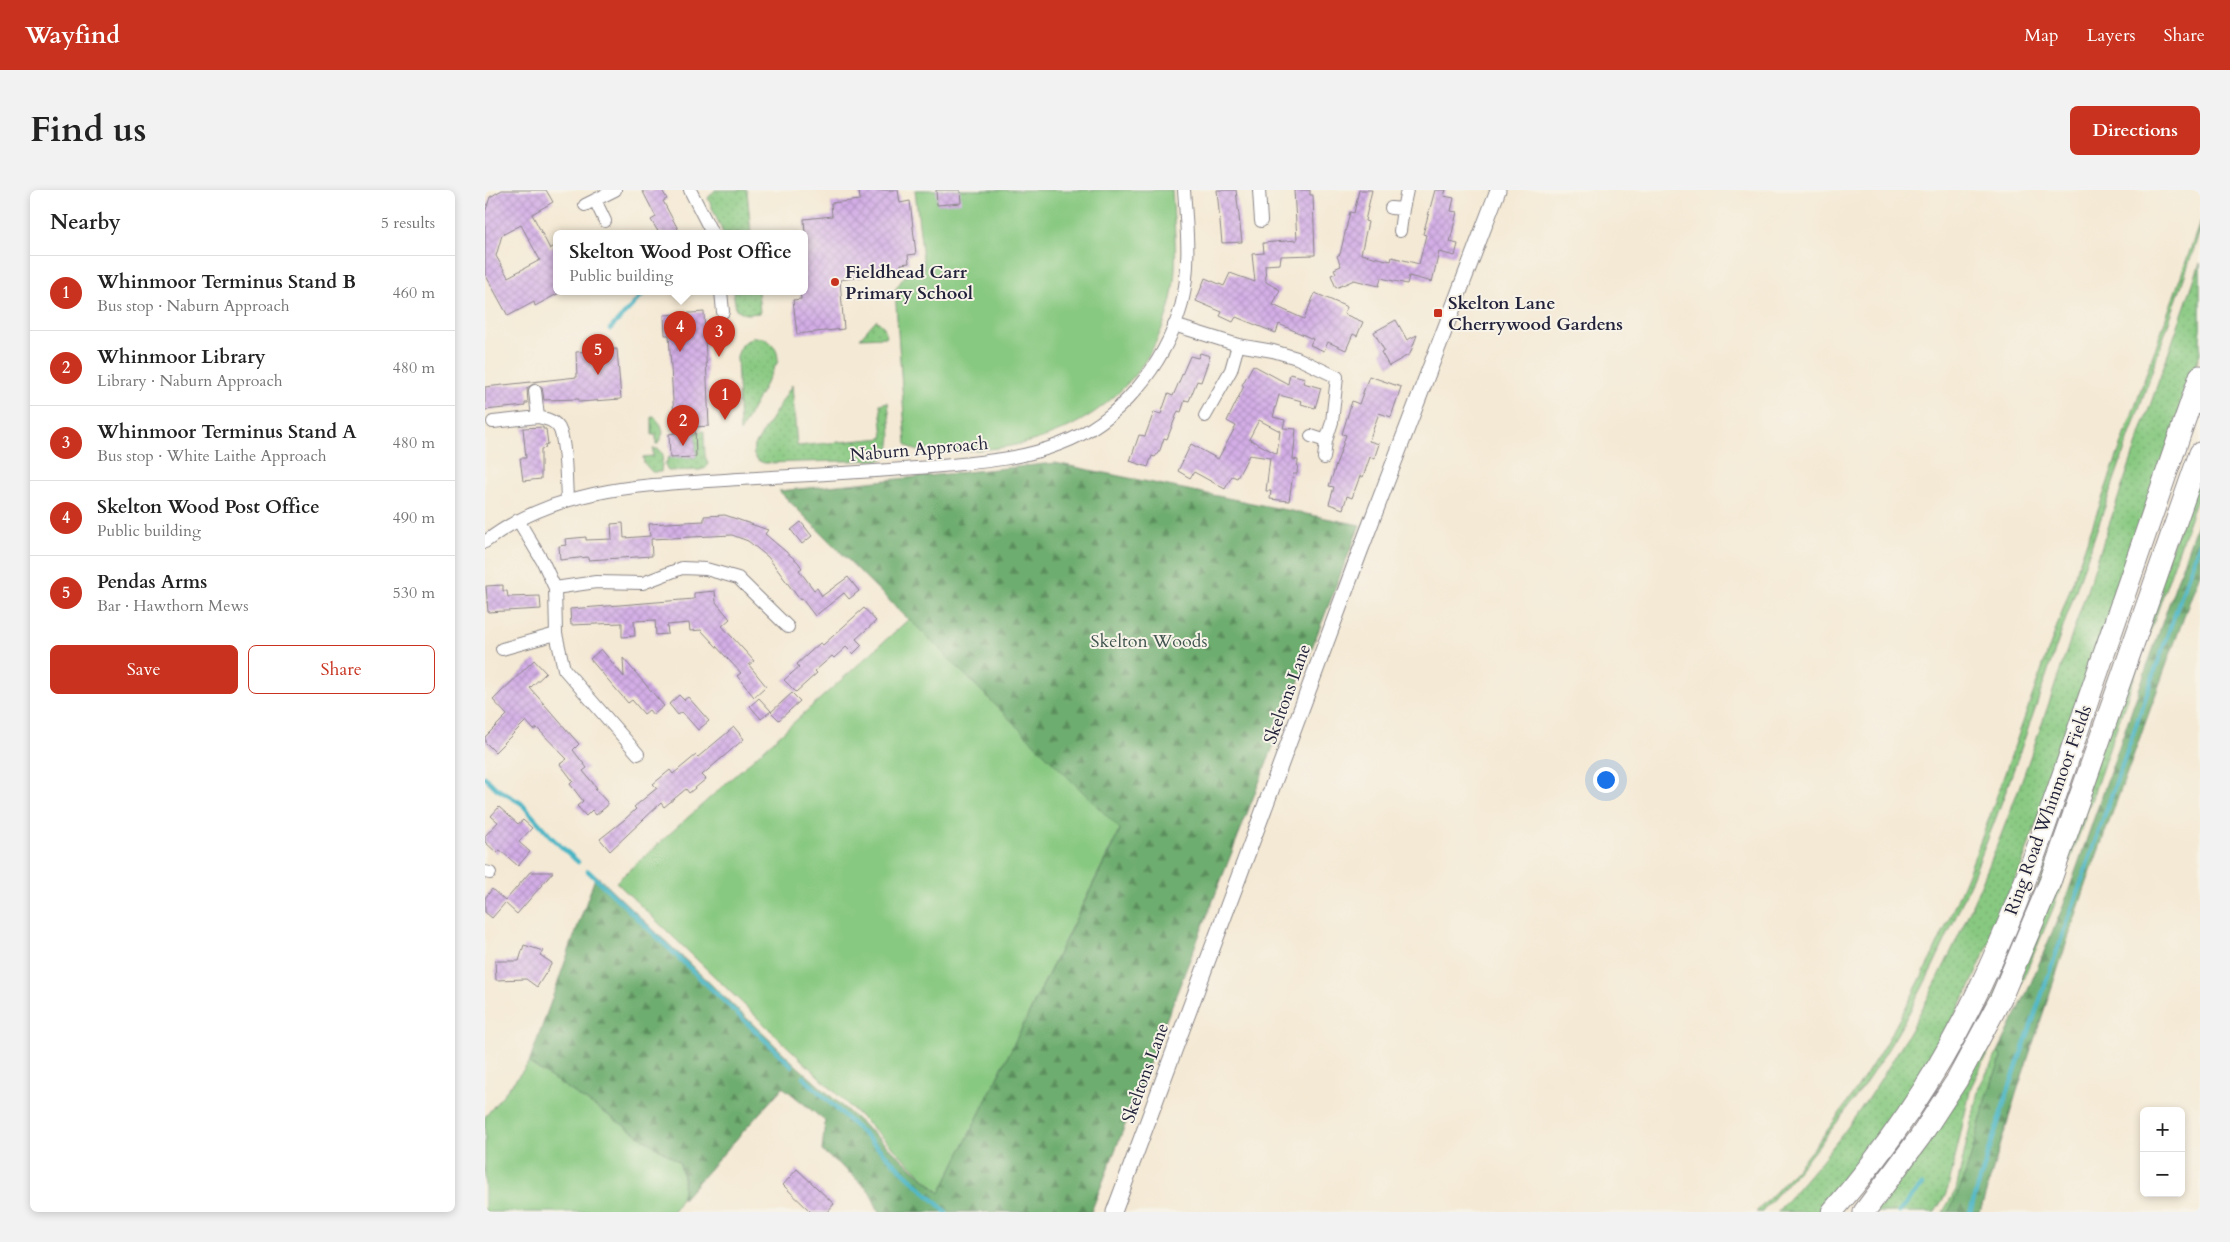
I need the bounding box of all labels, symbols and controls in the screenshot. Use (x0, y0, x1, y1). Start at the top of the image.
text: Wayfind (25, 19, 120, 52)
text: Map (2024, 23, 2059, 48)
text: Layers (2087, 23, 2136, 48)
text: Share (2164, 23, 2205, 48)
text: Find us (30, 106, 146, 154)
button: Directions (2070, 106, 2200, 155)
text: Nearby (50, 208, 121, 237)
text: 5 results (381, 212, 435, 234)
popup (553, 230, 808, 295)
text: Skelton Wood Post Office (569, 239, 792, 265)
place label: Fieldhead Carr Primary School (845, 260, 973, 306)
text: Public building (569, 265, 673, 287)
text: Whinmoor Terminus Stand B (97, 269, 356, 295)
marker: Fieldhead Carr Primary School (829, 276, 841, 288)
text: 1 (62, 282, 70, 304)
text: 460 m (393, 282, 435, 304)
place label: Skelton Lane Cherrywood Gardens (1448, 291, 1623, 337)
text: Bus stop · Naburn Approach (97, 295, 290, 317)
marker: Skelton Lane Cherrywood Gardens (1432, 307, 1444, 319)
pin: 4 (664, 311, 696, 352)
pin: 3 (703, 316, 735, 357)
pin: 5 (582, 334, 614, 375)
text: Whinmoor Library (97, 344, 266, 370)
text: 2 (62, 357, 70, 379)
text: 480 m (393, 357, 435, 379)
text: Library · Naburn Approach (97, 370, 283, 392)
pin: 1 (709, 379, 741, 420)
pin: 2 (667, 405, 699, 446)
text: Whinmoor Terminus Stand A (97, 419, 357, 445)
street label: Naburn Approach (849, 431, 989, 468)
text: 3 (62, 432, 70, 454)
text: 480 m (393, 432, 435, 454)
text: Bus stop · White Laithe Approach (97, 445, 326, 467)
text: Skelton Wood Post Office (97, 494, 320, 520)
text: 4 (62, 507, 70, 529)
text: 490 m (393, 507, 435, 529)
text: Public building (97, 520, 201, 542)
text: Pendas Arms (97, 569, 207, 595)
text: 5 (62, 582, 70, 604)
text: 530 m (393, 582, 435, 604)
text: Bar · Hawthorn Mews (97, 595, 249, 617)
park label: Skelton Woods (1091, 629, 1207, 654)
street label: Skeltons Lane (1258, 641, 1317, 748)
button: Save (50, 645, 238, 694)
button: Share (248, 645, 435, 694)
street label: Ring Road Whinmoor Fields (1999, 702, 2098, 919)
your location (1593, 767, 1619, 793)
street label: Skeltons Lane (1116, 1020, 1175, 1127)
map controls (2140, 1107, 2185, 1197)
button: + (2140, 1107, 2185, 1152)
button: − (2140, 1152, 2185, 1197)

